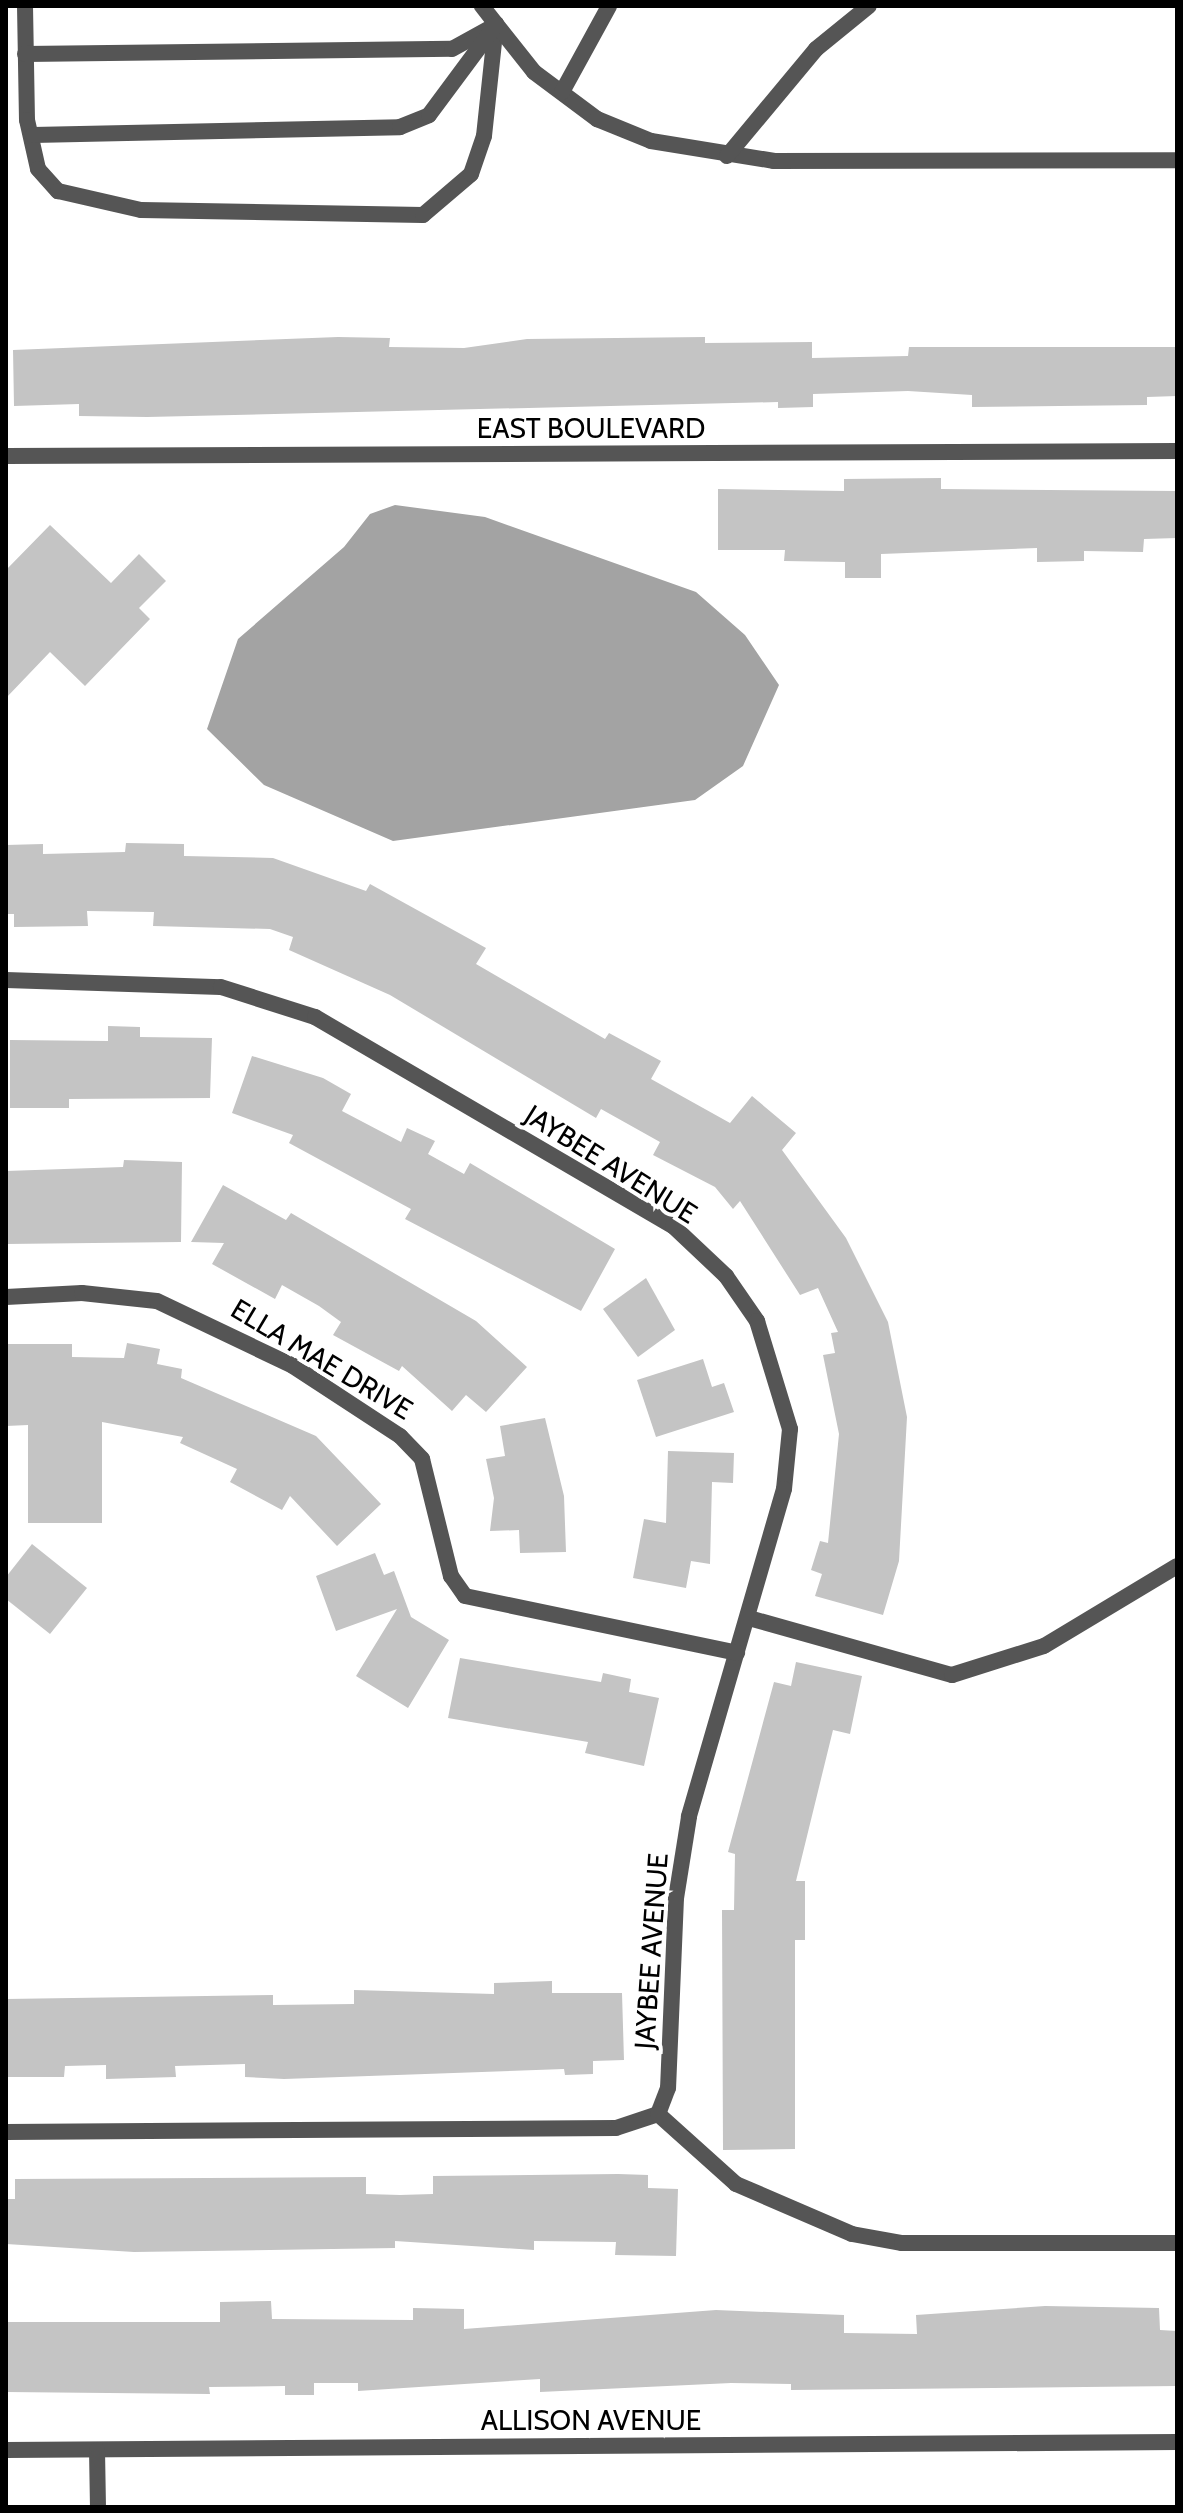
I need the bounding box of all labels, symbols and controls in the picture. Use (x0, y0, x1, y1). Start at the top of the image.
street label: EAST BOULEVARD (477, 411, 705, 445)
street label: JAYBEE AVENUE (519, 1098, 703, 1230)
street label: ELLA MAE DRIVE (225, 1292, 419, 1426)
street label: JAYBEE AVENUE (627, 1852, 675, 2050)
street label: ALLISON AVENUE (481, 2403, 701, 2437)

